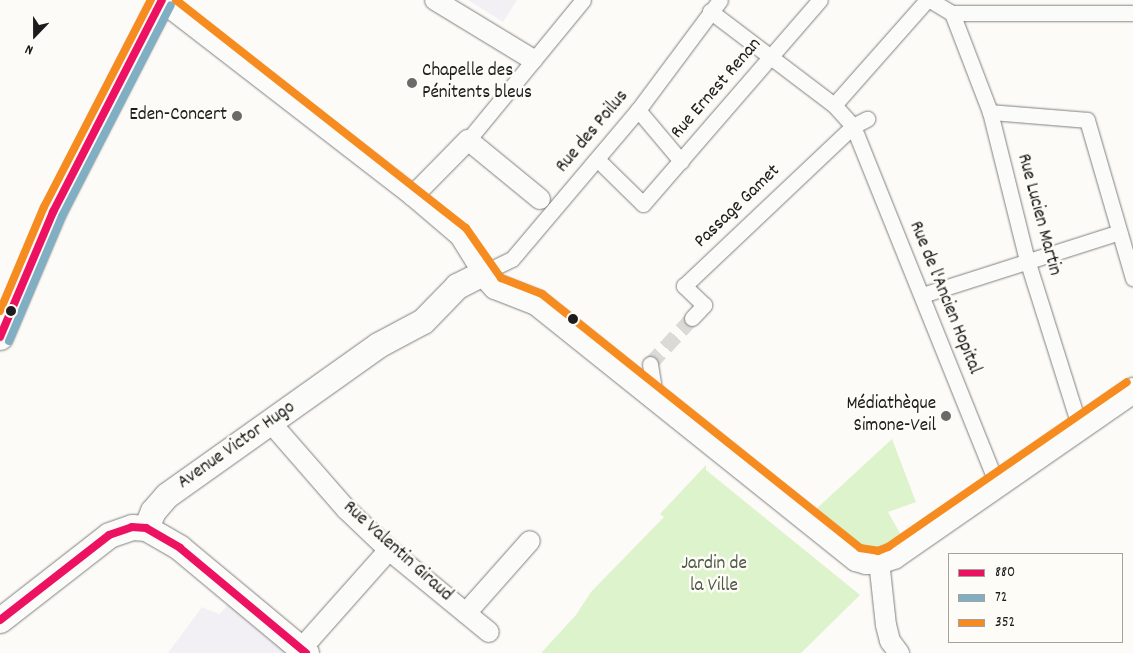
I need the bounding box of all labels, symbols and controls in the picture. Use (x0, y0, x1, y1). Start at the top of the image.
north arrow (10, 10, 60, 60)
street label: Rue Ernest Renan (667, 34, 767, 144)
text: N (22, 38, 36, 59)
place label: Chapelle des Pénitents bleus (422, 61, 532, 105)
marker: Chapelle des Pénitents bleus (406, 77, 418, 89)
street label: Rue des Poilus (552, 86, 634, 178)
place label: Eden-Concert (129, 105, 227, 127)
marker: Eden-Concert (231, 110, 243, 122)
street label: Rue Lucien Martin (1011, 152, 1065, 278)
street label: Passage Gamet (690, 160, 786, 254)
street label: Rue de l'Ancien Hopital (903, 218, 985, 378)
unlabelled marker (6, 306, 16, 316)
unlabelled marker (568, 314, 578, 324)
place label: Médiathèque Simone-Veil (846, 394, 936, 438)
street label: Avenue Victor Hugo (174, 397, 300, 495)
marker: Médiathèque Simone-Veil (940, 410, 952, 422)
street label: Rue Valentin Giraud (337, 497, 457, 607)
legend (948, 553, 1123, 643)
park label: Jardin de la Ville (681, 554, 747, 598)
text: 880 (995, 562, 1015, 584)
text: 72 (995, 587, 1007, 609)
text: 352 (995, 612, 1015, 634)

